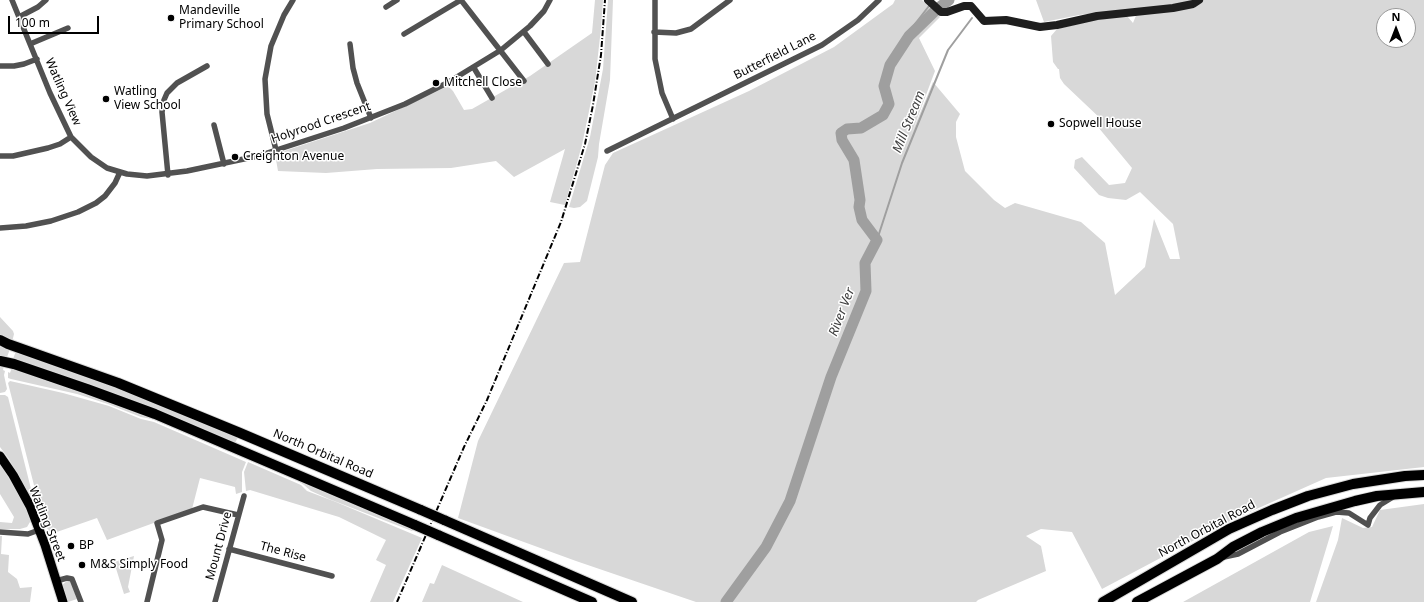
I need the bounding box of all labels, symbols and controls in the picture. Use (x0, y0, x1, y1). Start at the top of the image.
place label: Mandeville Primary School (179, 4, 264, 32)
scale bar (10, 8, 101, 34)
north arrow (1376, 8, 1416, 48)
text: N (1392, 9, 1400, 24)
marker: Mandeville Primary School (166, 13, 176, 23)
text: 100 m (15, 14, 50, 31)
street label: Butterfield Lane (731, 29, 819, 83)
street label: Watling View (42, 56, 84, 128)
place label: Mitchell Close (444, 76, 522, 90)
marker: Mitchell Close (431, 78, 441, 88)
place label: Watling View School (114, 85, 181, 113)
water label: Mill Stream (890, 89, 928, 155)
marker: Watling View School (101, 94, 111, 104)
street label: Holyrood Crescent (269, 99, 373, 147)
place label: Sopwell House (1059, 117, 1142, 131)
marker: Sopwell House (1046, 119, 1056, 129)
place label: Creighton Avenue (243, 150, 344, 164)
marker: Creighton Avenue (230, 152, 240, 162)
water label: River Ver (826, 286, 858, 338)
street label: North Orbital Road (271, 426, 375, 482)
street label: Watling Street (25, 484, 69, 564)
street label: North Orbital Road (1156, 497, 1258, 561)
street label: Mount Drive (203, 510, 235, 582)
place label: BP (79, 539, 94, 553)
street label: The Rise (258, 539, 308, 565)
marker: BP (66, 541, 76, 551)
place label: M&S Simply Food (90, 558, 188, 572)
marker: M&S Simply Food (77, 560, 87, 570)

